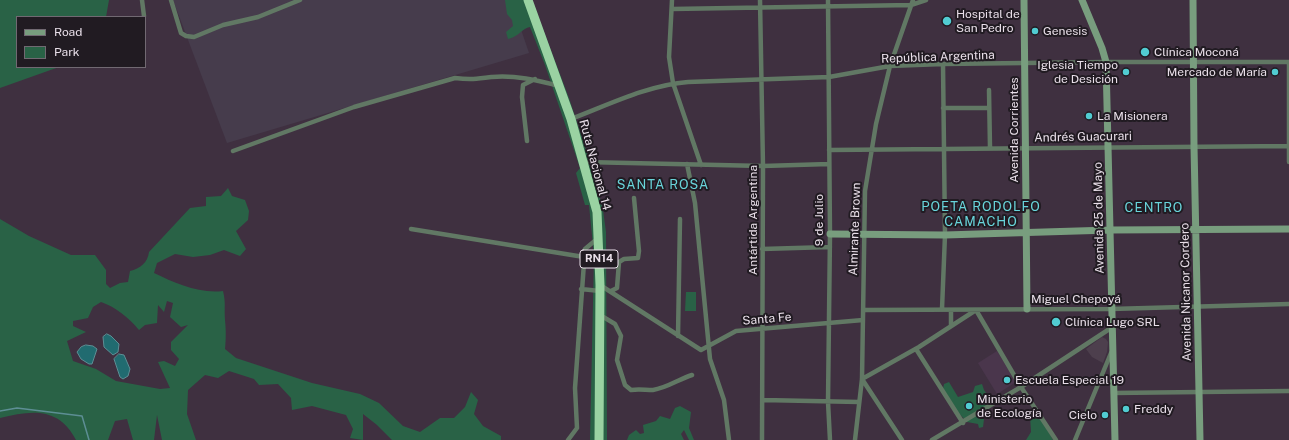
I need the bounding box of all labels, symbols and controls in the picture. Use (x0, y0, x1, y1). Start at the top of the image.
place label: Hospital de San Pedro (956, 7, 1020, 35)
marker: Hospital de San Pedro (941, 15, 953, 27)
legend (16, 16, 146, 68)
place label: Genesis (1043, 24, 1087, 38)
text: Road (54, 25, 82, 39)
marker: Genesis (1030, 26, 1040, 36)
text: Park (54, 45, 80, 59)
place label: Clínica Moconá (1154, 45, 1239, 59)
marker: Clínica Moconá (1139, 46, 1151, 58)
street label: República Argentina (881, 48, 995, 66)
place label: Iglesia Tiempo de Desición (1037, 58, 1118, 86)
place label: Mercado de María (1167, 65, 1267, 79)
marker: Iglesia Tiempo de Desición (1121, 67, 1131, 77)
marker: Mercado de María (1270, 67, 1280, 77)
street label: Avenida Corrientes (1007, 77, 1021, 183)
place label: La Misionera (1097, 109, 1168, 123)
marker: La Misionera (1084, 111, 1094, 121)
street label: Ruta Nacional 14 (576, 118, 614, 212)
street label: Andrés Guacurari (1034, 129, 1132, 145)
street label: Avenida 25 de Mayo (1091, 162, 1107, 274)
street label: Antártida Argentina (746, 165, 760, 275)
district label: SANTA ROSA (617, 177, 709, 193)
street label: Almirante Brown (846, 182, 864, 276)
street label: 9 de Julio (812, 194, 826, 246)
district label: POETA RODOLFO CAMACHO (921, 199, 1041, 230)
district label: CENTRO (1125, 200, 1183, 216)
street label: Avenida Nicanor Cordero (1178, 223, 1194, 361)
road number: RN14 (580, 250, 618, 268)
street label: Miguel Chepoyá (1031, 292, 1121, 306)
street label: Santa Fe (742, 310, 792, 328)
place label: Clínica Lugo SRL (1065, 315, 1160, 329)
marker: Clínica Lugo SRL (1050, 316, 1062, 328)
place label: Escuela Especial 19 (1015, 373, 1124, 387)
marker: Escuela Especial 19 (1002, 375, 1012, 385)
place label: Ministerio de Ecología (977, 392, 1042, 420)
marker: Ministerio de Ecología (964, 401, 974, 411)
place label: Freddy (1134, 402, 1173, 416)
marker: Freddy (1121, 404, 1131, 414)
place label: Cielo (1069, 408, 1097, 422)
marker: Cielo (1100, 410, 1110, 420)

